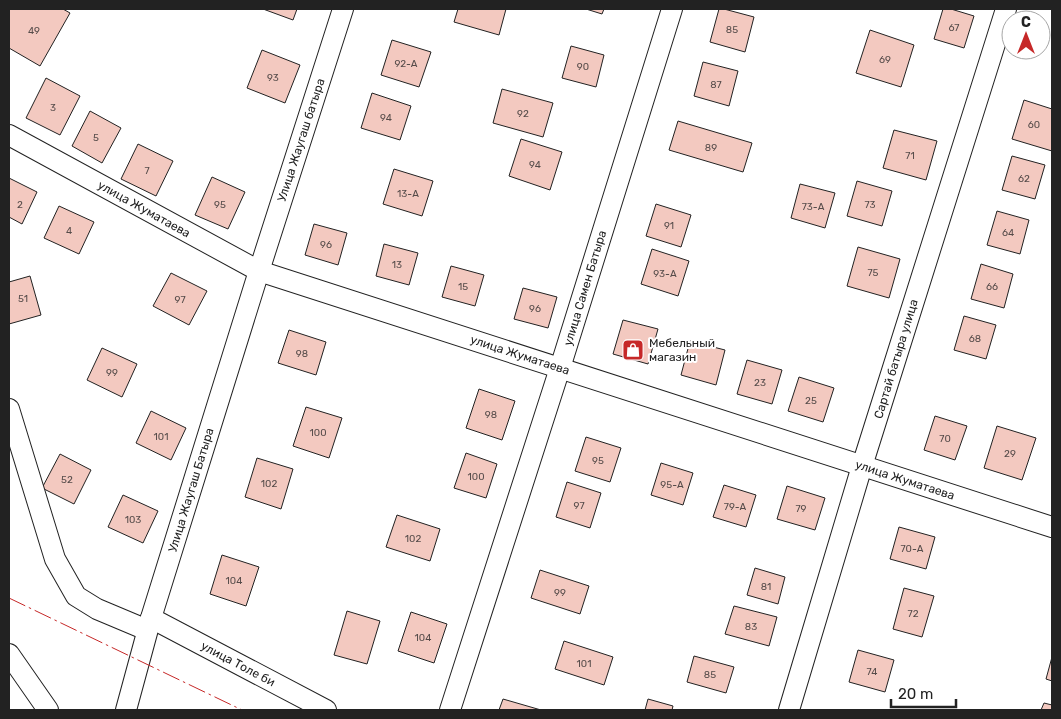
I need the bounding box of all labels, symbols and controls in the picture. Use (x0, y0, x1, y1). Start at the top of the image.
north arrow (1001, 10, 1051, 60)
text: С (1021, 14, 1031, 31)
house number: 67 (949, 22, 959, 34)
house number: 85 (726, 24, 738, 36)
house number: 49 (28, 25, 40, 37)
house number: 69 (879, 54, 891, 66)
house number: 92-А (394, 58, 418, 70)
house number: 90 (577, 61, 589, 73)
house number: 93 (267, 72, 279, 84)
street label: Улица Жаугаш батыра (274, 77, 328, 203)
house number: 87 (710, 79, 722, 91)
house number: 3 (50, 102, 56, 114)
house number: 92 (517, 108, 529, 120)
house number: 94 (380, 112, 392, 124)
house number: 60 (1028, 119, 1040, 131)
house number: 5 (93, 132, 99, 144)
house number: 89 (705, 142, 717, 154)
house number: 71 (905, 150, 915, 162)
house number: 94 (529, 159, 541, 171)
house number: 7 (144, 165, 150, 177)
house number: 62 (1018, 173, 1030, 185)
street label: улица Жуматаева (95, 178, 193, 240)
house number: 13-А (397, 188, 419, 200)
house number: 2 (17, 199, 23, 211)
house number: 95 (214, 199, 226, 211)
house number: 73 (864, 199, 876, 211)
house number: 73-А (802, 201, 825, 213)
house number: 91 (664, 220, 674, 232)
house number: 4 (66, 225, 72, 237)
house number: 64 (1002, 227, 1014, 239)
street label: улица Самен Батыра (561, 229, 609, 347)
house number: 96 (320, 239, 332, 251)
house number: 13 (392, 259, 402, 271)
house number: 75 (867, 267, 879, 279)
house number: 93-А (653, 268, 677, 280)
house number: 15 (458, 281, 468, 293)
house number: 66 (986, 281, 998, 293)
house number: 51 (18, 293, 28, 305)
house number: 97 (174, 294, 186, 306)
street label: Сартай батыра улица (871, 298, 921, 420)
house number: 96 (529, 303, 541, 315)
street label: улица Жуматаева (469, 332, 571, 378)
house number: 68 (969, 333, 981, 345)
place label: Мебельный магазин (649, 336, 715, 364)
shop icon: Мебельный магазин (621, 338, 645, 362)
house number: 98 (296, 348, 308, 360)
house number: 99 (106, 367, 118, 379)
house number: 23 (754, 377, 766, 389)
house number: 25 (805, 395, 817, 407)
house number: 98 (485, 409, 497, 421)
street label: Улица Жаугаш Батыра (165, 426, 217, 554)
house number: 100 (310, 427, 326, 439)
house number: 101 (154, 431, 168, 443)
house number: 70 (939, 433, 951, 445)
house number: 29 (1004, 448, 1016, 460)
house number: 95 (592, 455, 604, 467)
street label: улица Жуматаева (854, 457, 956, 503)
house number: 100 (468, 471, 484, 483)
house number: 52 (61, 474, 73, 486)
house number: 102 (261, 478, 277, 490)
house number: 95-А (660, 479, 684, 491)
house number: 97 (573, 500, 585, 512)
house number: 79-А (724, 501, 747, 513)
house number: 79 (795, 503, 807, 515)
house number: 103 (125, 514, 141, 526)
house number: 102 (405, 533, 421, 545)
house number: 70-А (900, 543, 924, 555)
house number: 104 (226, 575, 242, 587)
house number: 81 (761, 581, 771, 593)
house number: 99 (554, 587, 566, 599)
house number: 72 (908, 608, 919, 620)
house number: 83 (745, 621, 757, 633)
house number: 104 (415, 632, 431, 644)
street label: улица Толе би (198, 639, 278, 689)
house number: 101 (577, 658, 591, 670)
house number: 74 (867, 666, 878, 678)
house number: 85 (704, 669, 716, 681)
scale bar (891, 676, 956, 708)
text: 20 m (898, 685, 933, 703)

